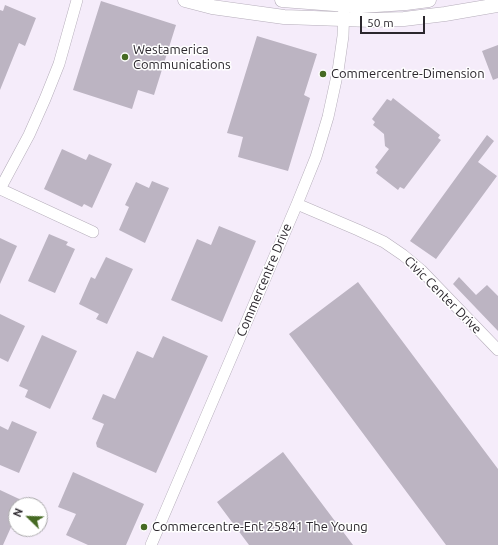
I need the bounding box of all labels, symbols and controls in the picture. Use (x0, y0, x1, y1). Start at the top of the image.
scale bar (362, 8, 427, 34)
text: 50 m (367, 16, 394, 29)
place label: Westamerica Communications (133, 42, 231, 73)
marker: Westamerica Communications (120, 52, 130, 62)
place label: Commercentre-Dimension (331, 66, 485, 82)
marker: Commercentre-Dimension (318, 69, 328, 79)
street label: Commercentre Drive (233, 221, 295, 339)
street label: Civic Center Drive (401, 253, 485, 337)
north arrow (8, 497, 48, 537)
text: N (11, 507, 25, 519)
place label: Commercentre-Ent 25841 The Young (152, 519, 368, 535)
marker: Commercentre-Ent 25841 The Young (139, 522, 149, 532)

